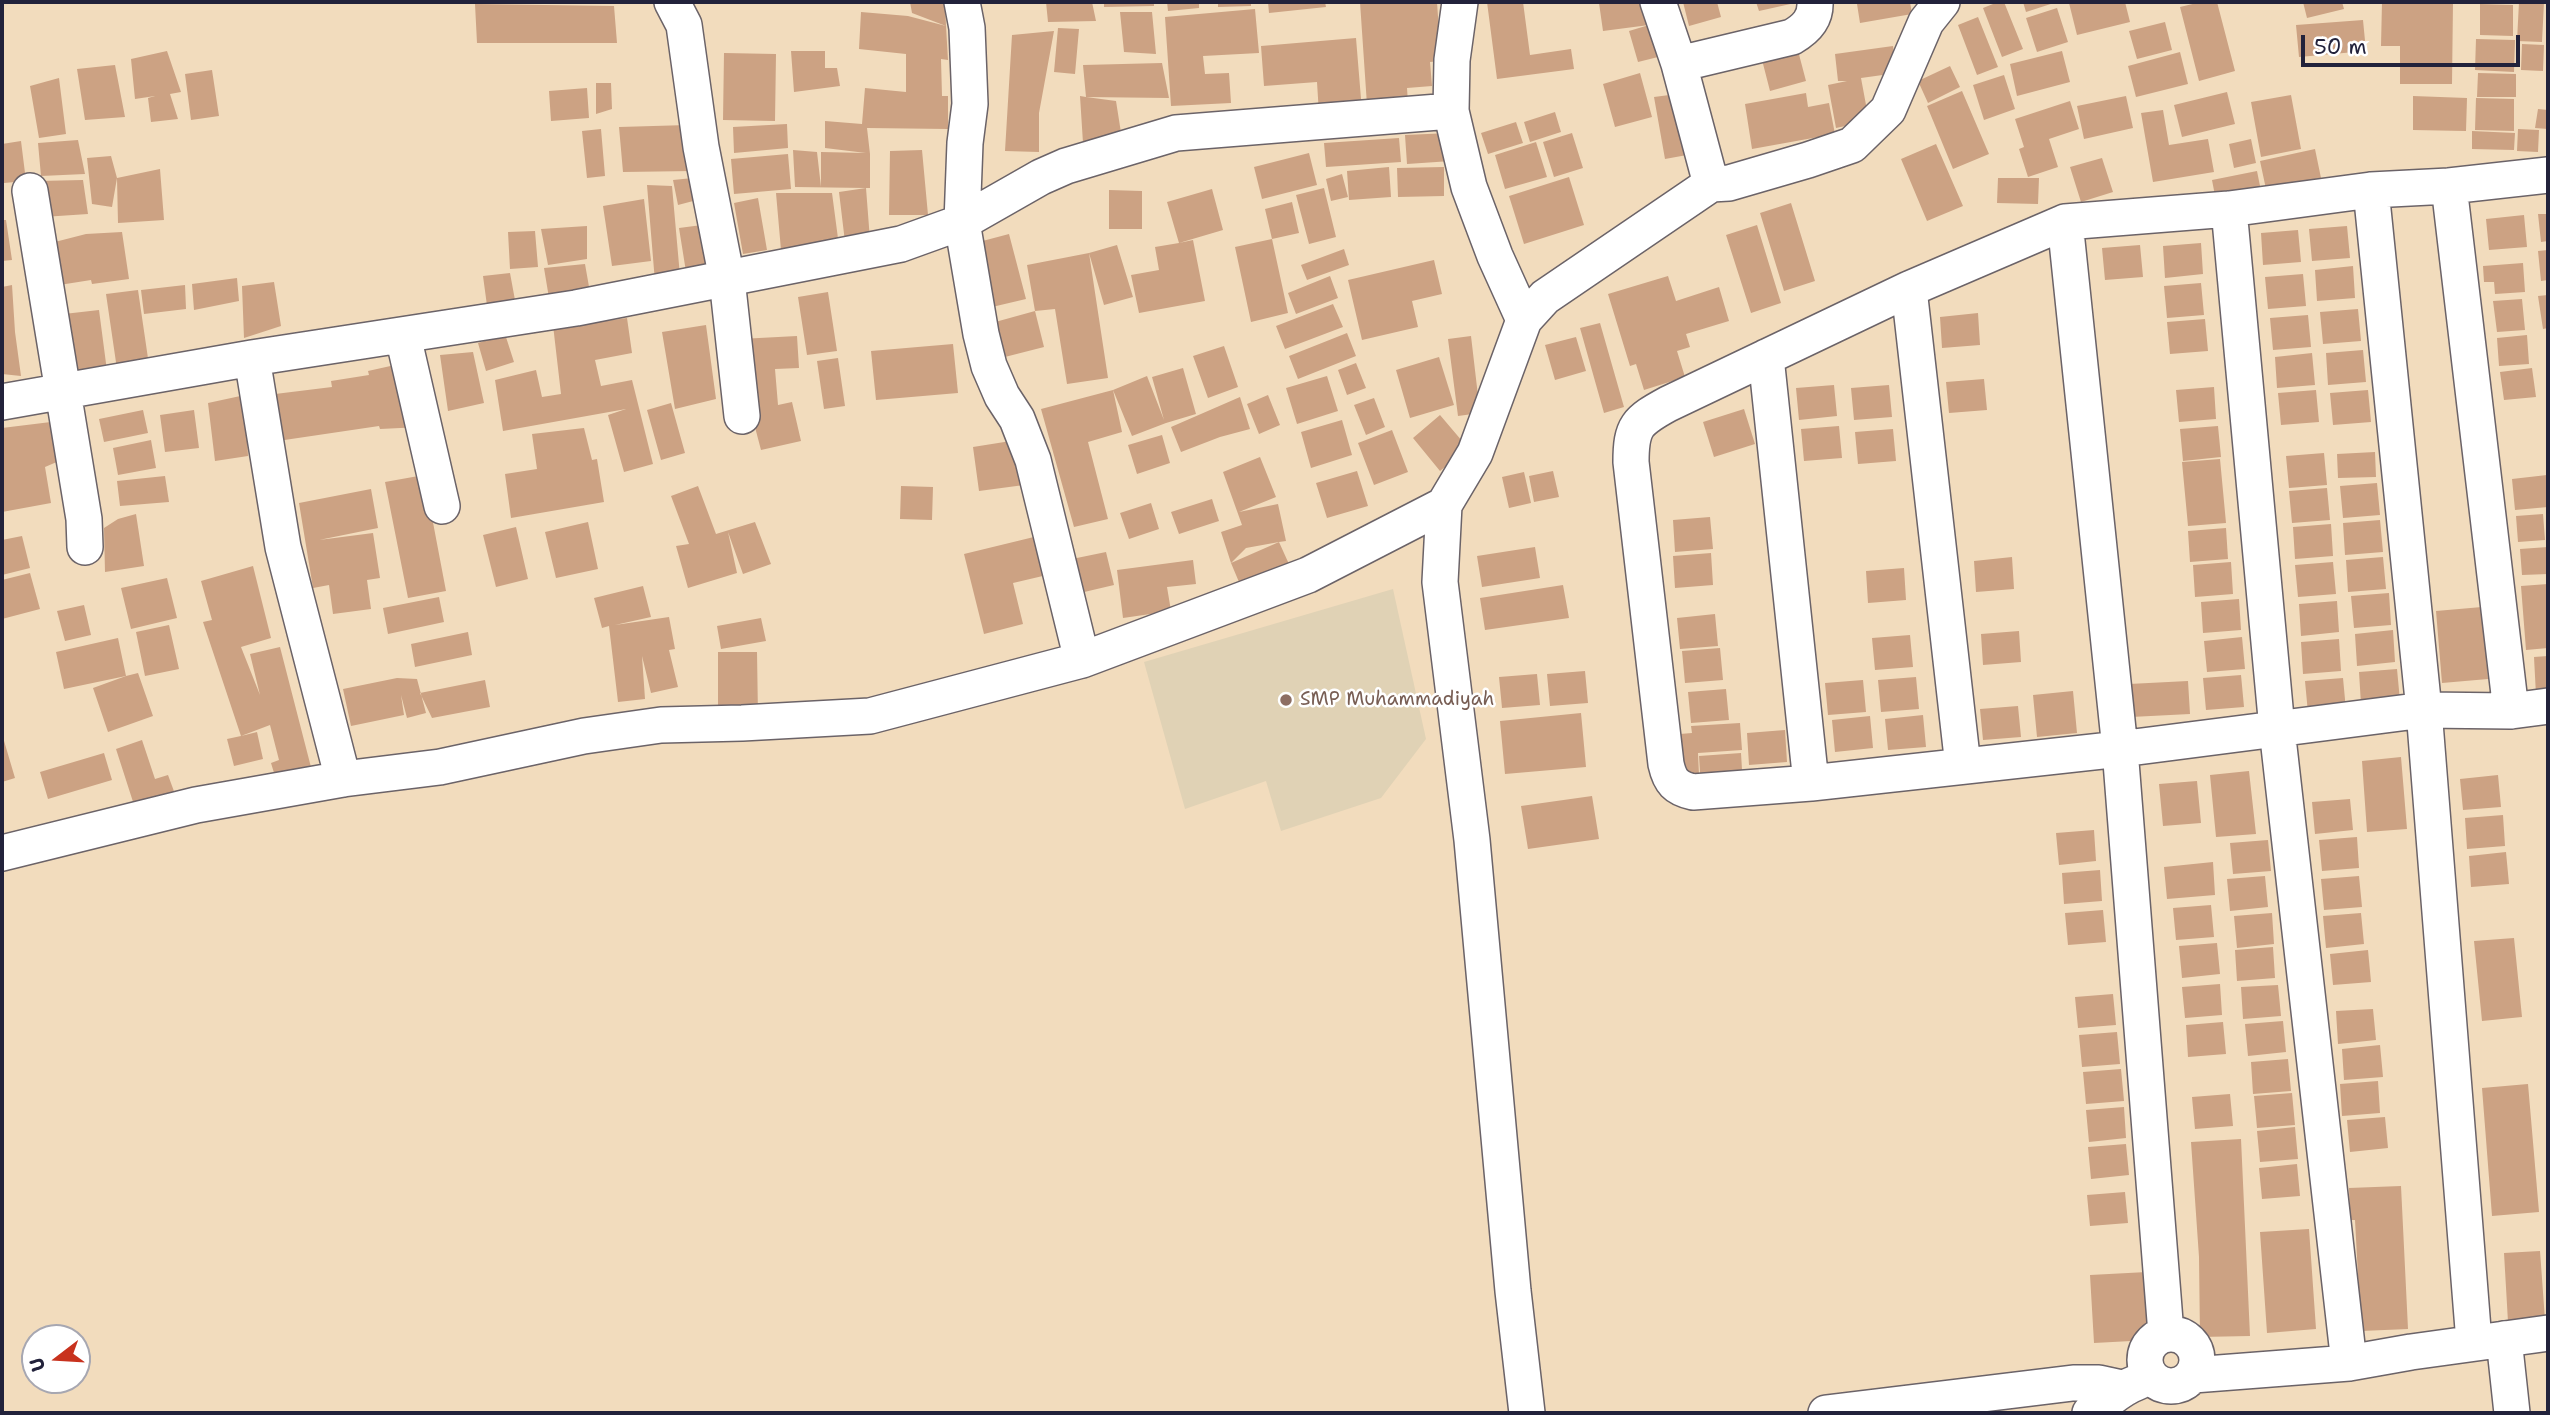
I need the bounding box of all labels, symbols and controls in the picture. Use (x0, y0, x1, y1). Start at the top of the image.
scale bar (2305, 21, 2524, 65)
text: 50 m (2314, 33, 2367, 61)
place label: SMP Muhammadiyah (1300, 689, 1494, 711)
marker: SMP Muhammadiyah (1278, 692, 1294, 708)
north arrow (21, 1324, 91, 1394)
text: U (23, 1355, 51, 1375)

